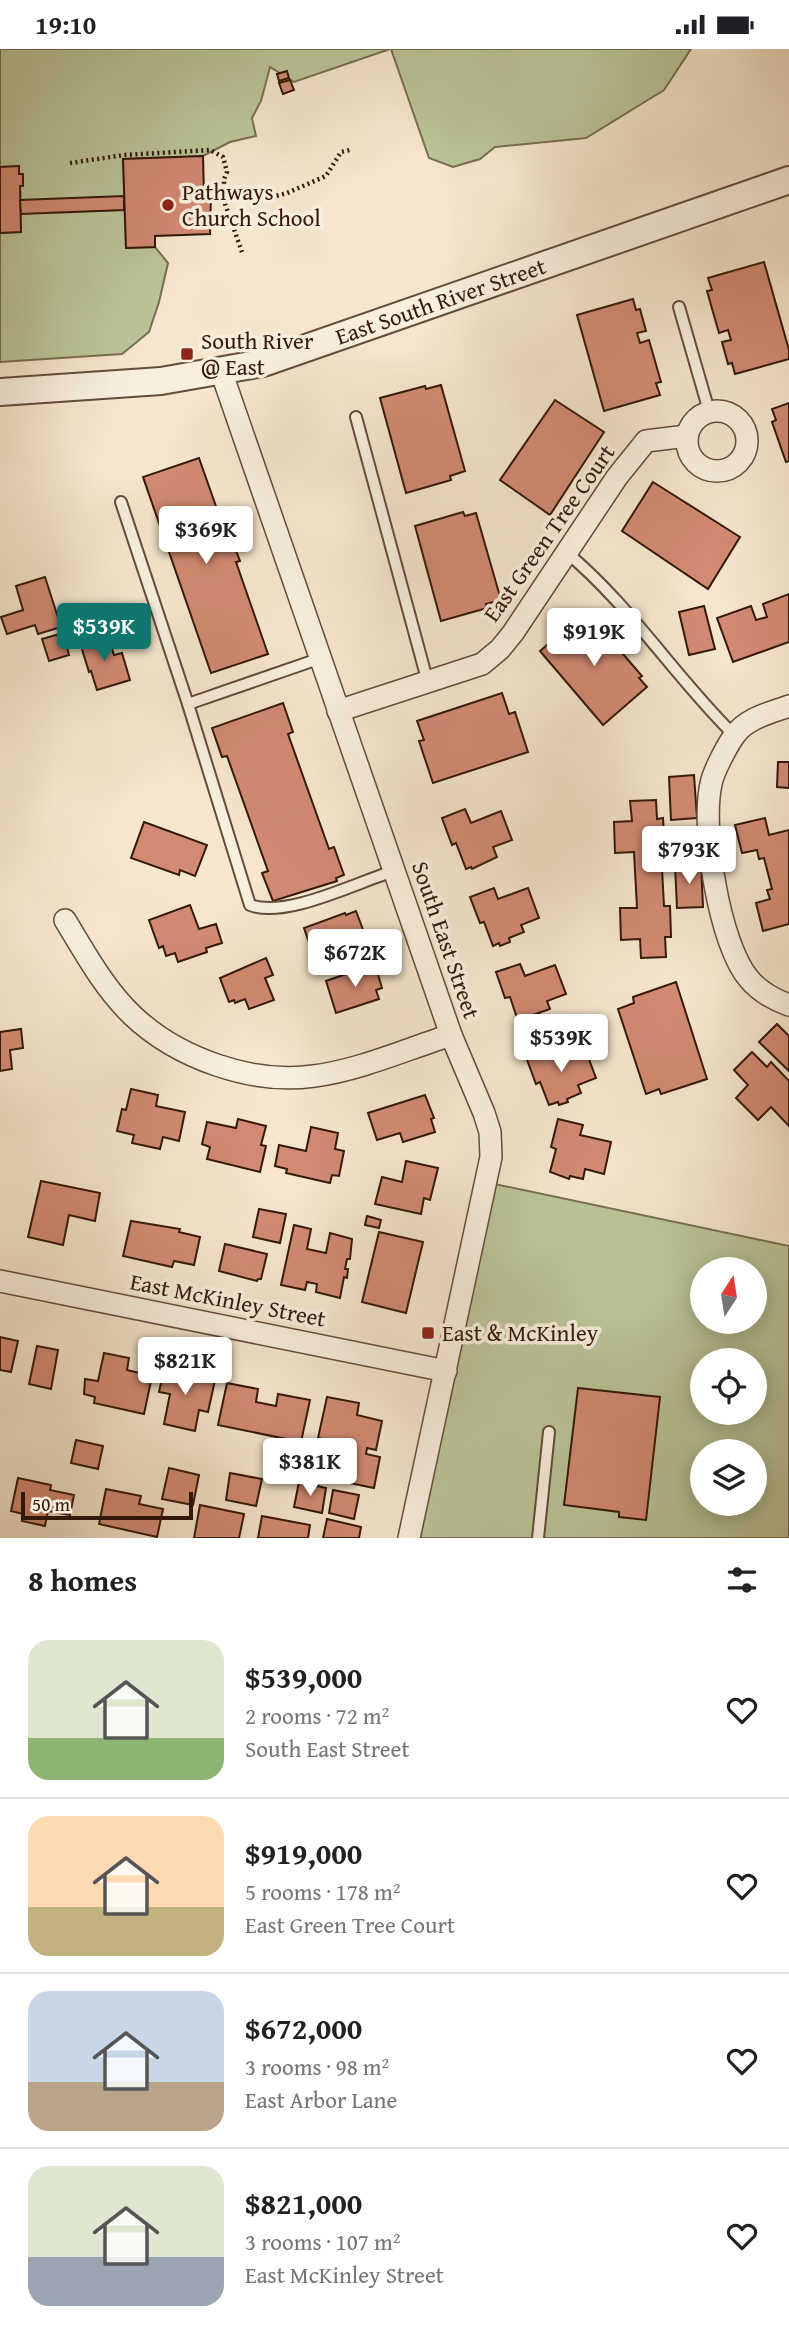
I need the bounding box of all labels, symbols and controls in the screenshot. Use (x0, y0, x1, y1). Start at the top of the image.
text: 19:10 (35, 5, 96, 44)
place label: Pathways Church School (182, 175, 321, 234)
marker: Pathways Church School (160, 197, 176, 213)
street label: East South River Street (331, 249, 550, 353)
place label: South River @ East (201, 324, 314, 383)
marker: South River @ East (179, 346, 195, 362)
street label: East Green Tree Court (475, 437, 622, 628)
pin: $369K (157, 507, 255, 566)
text: $369K (175, 512, 237, 545)
pin: $539K (55, 603, 153, 663)
text: $539K (73, 609, 135, 642)
pin: $919K (545, 609, 643, 668)
text: $919K (563, 614, 625, 647)
pin: $793K (640, 827, 738, 886)
text: $793K (658, 832, 720, 865)
street label: South East Street (404, 857, 489, 1023)
pin: $672K (306, 929, 404, 989)
text: $672K (324, 935, 386, 968)
pin: $539K (512, 1014, 610, 1074)
text: $539K (530, 1020, 592, 1053)
north arrow (690, 1257, 766, 1333)
map controls (690, 1257, 767, 1516)
street label: East McKinley Street (127, 1264, 329, 1335)
place label: East & McKinley (442, 1316, 599, 1349)
marker: East & McKinley (420, 1325, 436, 1341)
pin: $821K (136, 1337, 234, 1397)
text: $821K (154, 1343, 216, 1376)
button: locate (690, 1348, 767, 1425)
pin: $381K (261, 1439, 359, 1498)
button: layers (690, 1439, 767, 1516)
text: $381K (279, 1444, 341, 1477)
scale bar (21, 1489, 192, 1521)
text: 50 m (32, 1490, 70, 1518)
text: 8 homes (28, 1558, 137, 1602)
icon: filters (723, 1561, 761, 1599)
text: $539,000 (245, 1655, 362, 1699)
icon: home (84, 1668, 168, 1752)
icon: heart (723, 1691, 761, 1729)
text: 2 rooms · 72 m² (245, 1699, 389, 1732)
text: South East Street (245, 1732, 410, 1765)
text: $919,000 (245, 1831, 362, 1875)
icon: home (84, 1844, 168, 1928)
icon: heart (723, 1867, 761, 1905)
text: 5 rooms · 178 m² (245, 1875, 400, 1908)
text: East Green Tree Court (245, 1908, 455, 1941)
text: $672,000 (245, 2006, 362, 2050)
icon: home (84, 2019, 168, 2103)
icon: heart (723, 2042, 761, 2080)
text: 3 rooms · 98 m² (245, 2050, 389, 2083)
text: East Arbor Lane (245, 2083, 397, 2116)
text: $821,000 (245, 2181, 362, 2225)
icon: home (84, 2194, 168, 2278)
icon: heart (723, 2217, 761, 2255)
text: 3 rooms · 107 m² (245, 2225, 400, 2258)
text: East McKinley Street (245, 2258, 444, 2291)

